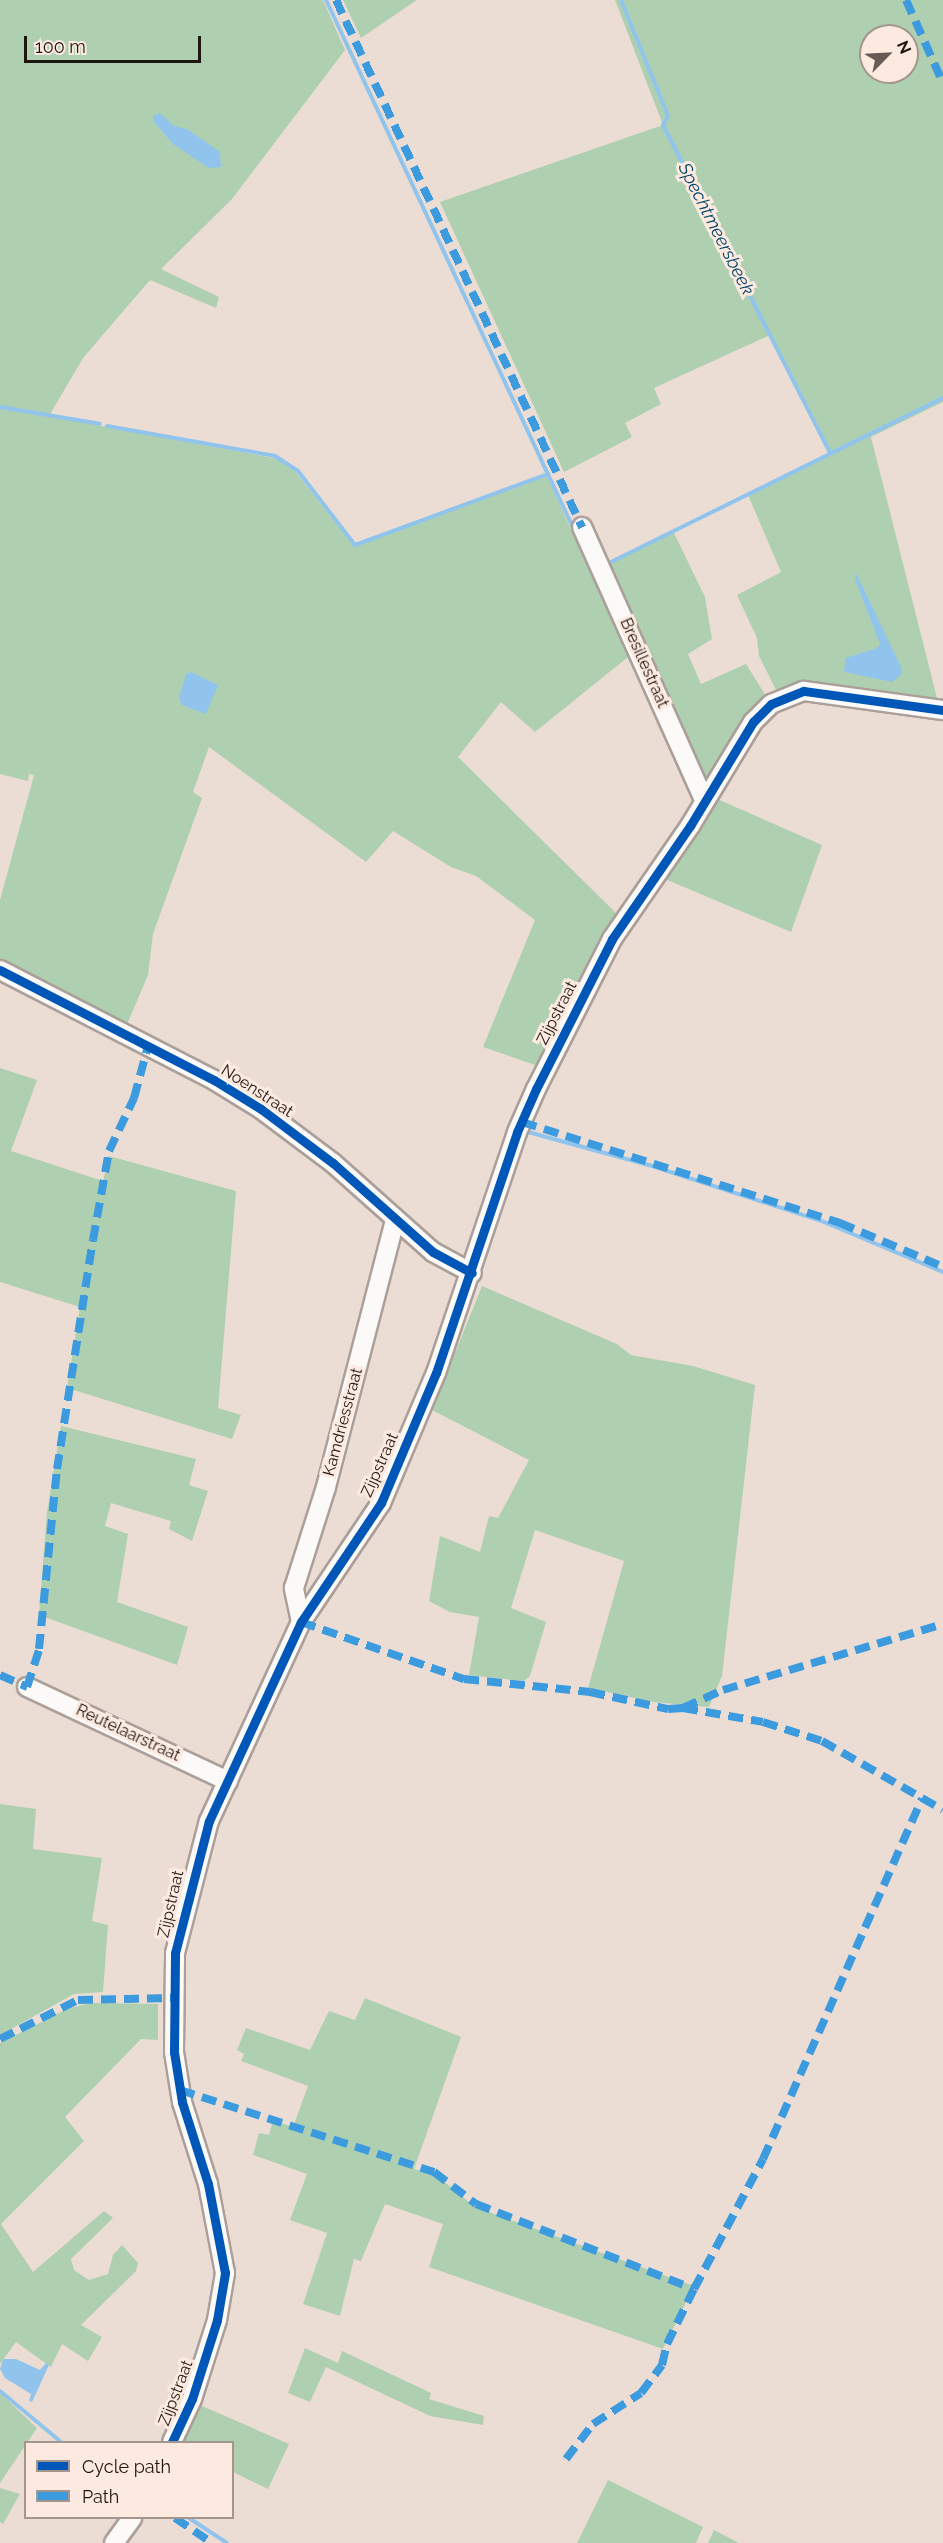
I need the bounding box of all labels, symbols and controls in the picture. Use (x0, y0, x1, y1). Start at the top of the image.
scale bar (27, 24, 204, 62)
north arrow (859, 24, 919, 84)
text: 100 m (35, 36, 86, 57)
text: N (893, 38, 915, 57)
water label: Spechtmeersbeek (673, 159, 759, 299)
street label: Bresillestraat (616, 615, 672, 711)
street label: Zijpstraat (533, 978, 581, 1048)
street label: Noenstraat (217, 1061, 297, 1121)
street label: Kamdriesstraat (319, 1366, 367, 1478)
street label: Zijpstraat (357, 1430, 403, 1500)
street label: Reutelaarstraat (73, 1701, 183, 1765)
street label: Zijpstraat (154, 1869, 188, 1939)
street label: Zijpstraat (155, 2358, 197, 2428)
legend (24, 2441, 234, 2519)
text: Cycle path (82, 2456, 171, 2477)
text: Path (82, 2486, 119, 2507)

